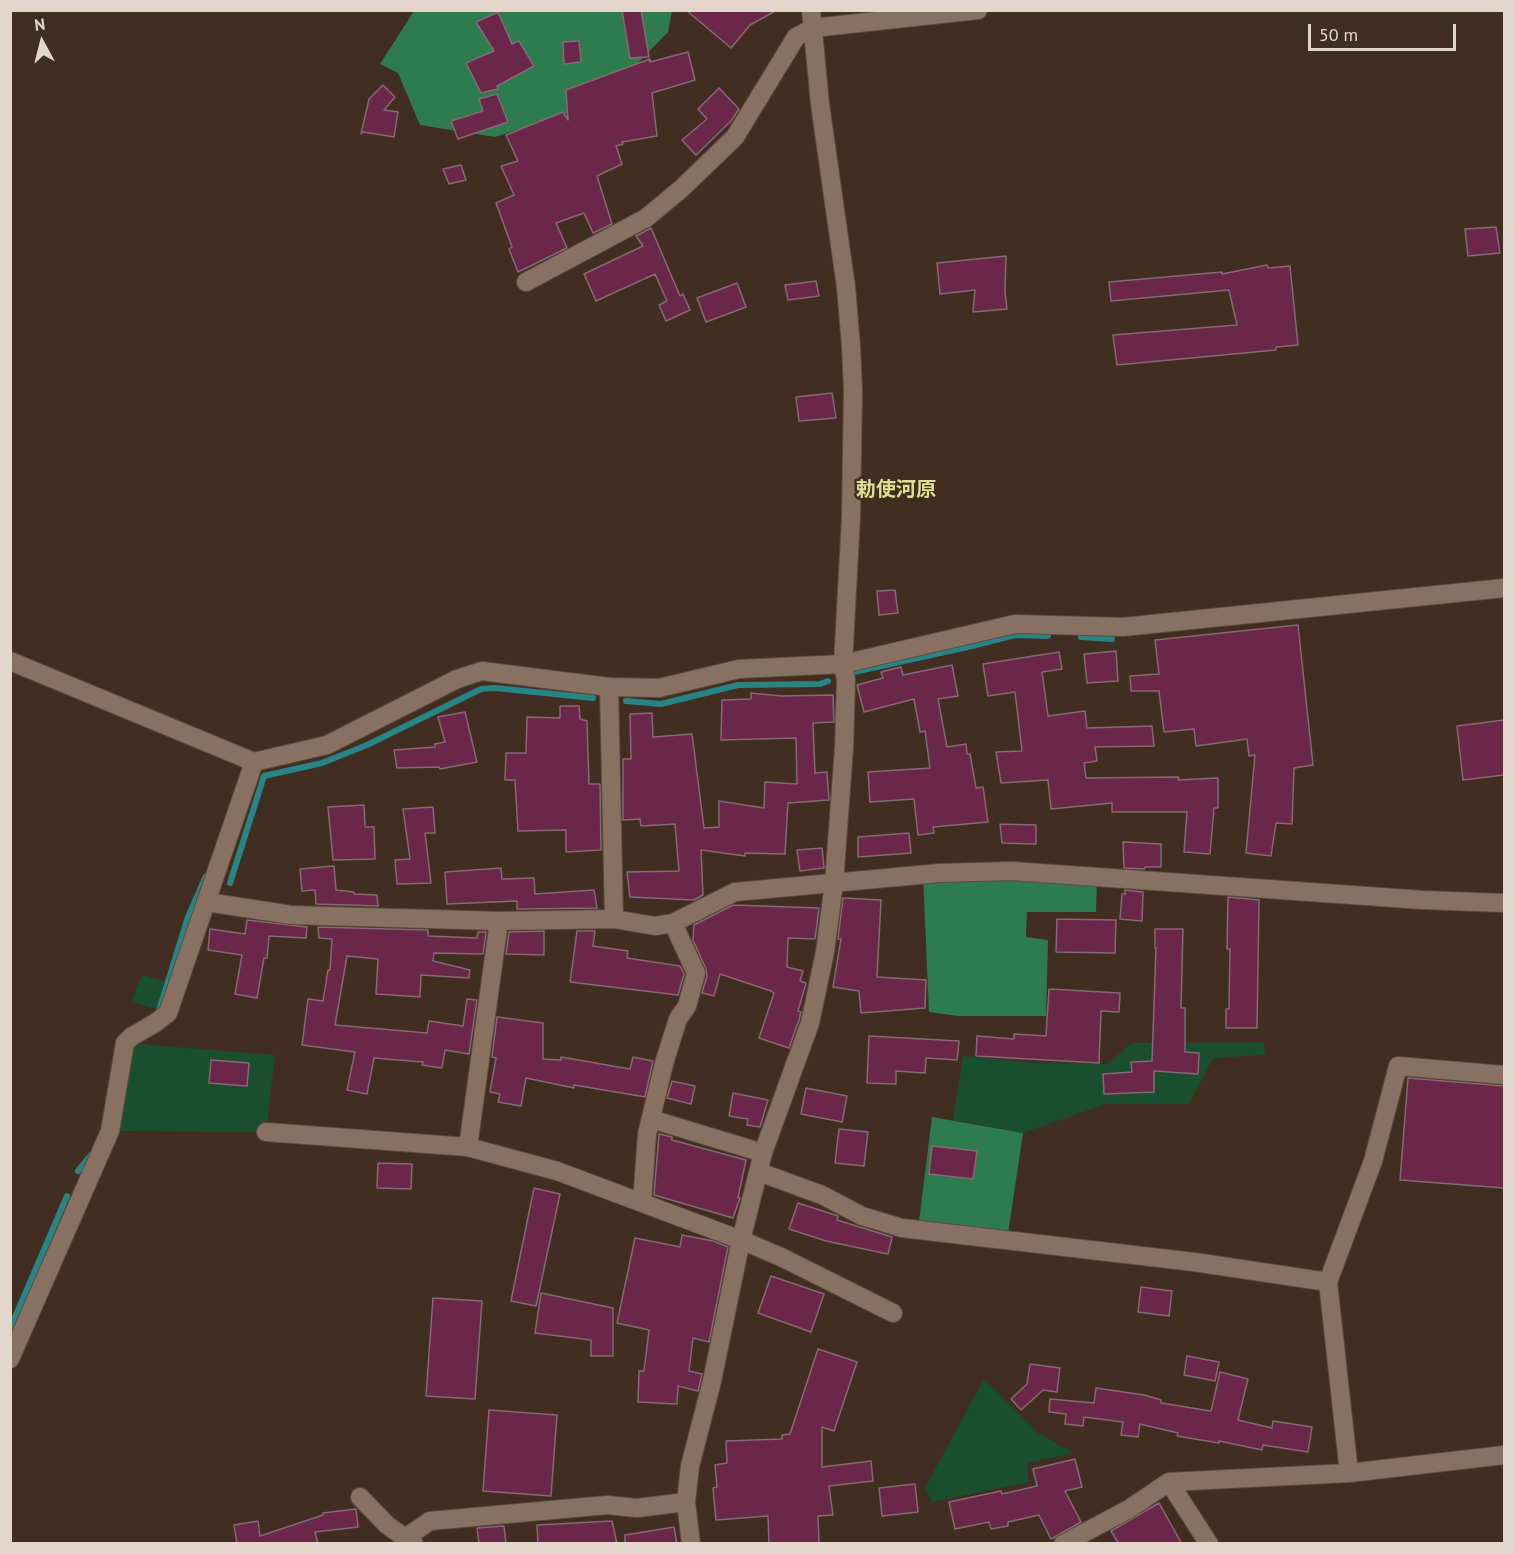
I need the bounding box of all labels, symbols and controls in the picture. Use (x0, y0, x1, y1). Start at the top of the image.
north arrow (12, 12, 72, 72)
scale bar (1311, 12, 1460, 50)
text: N (33, 14, 46, 35)
text: 50 m (1319, 23, 1358, 46)
district label: 勅使河原 (856, 478, 936, 502)

